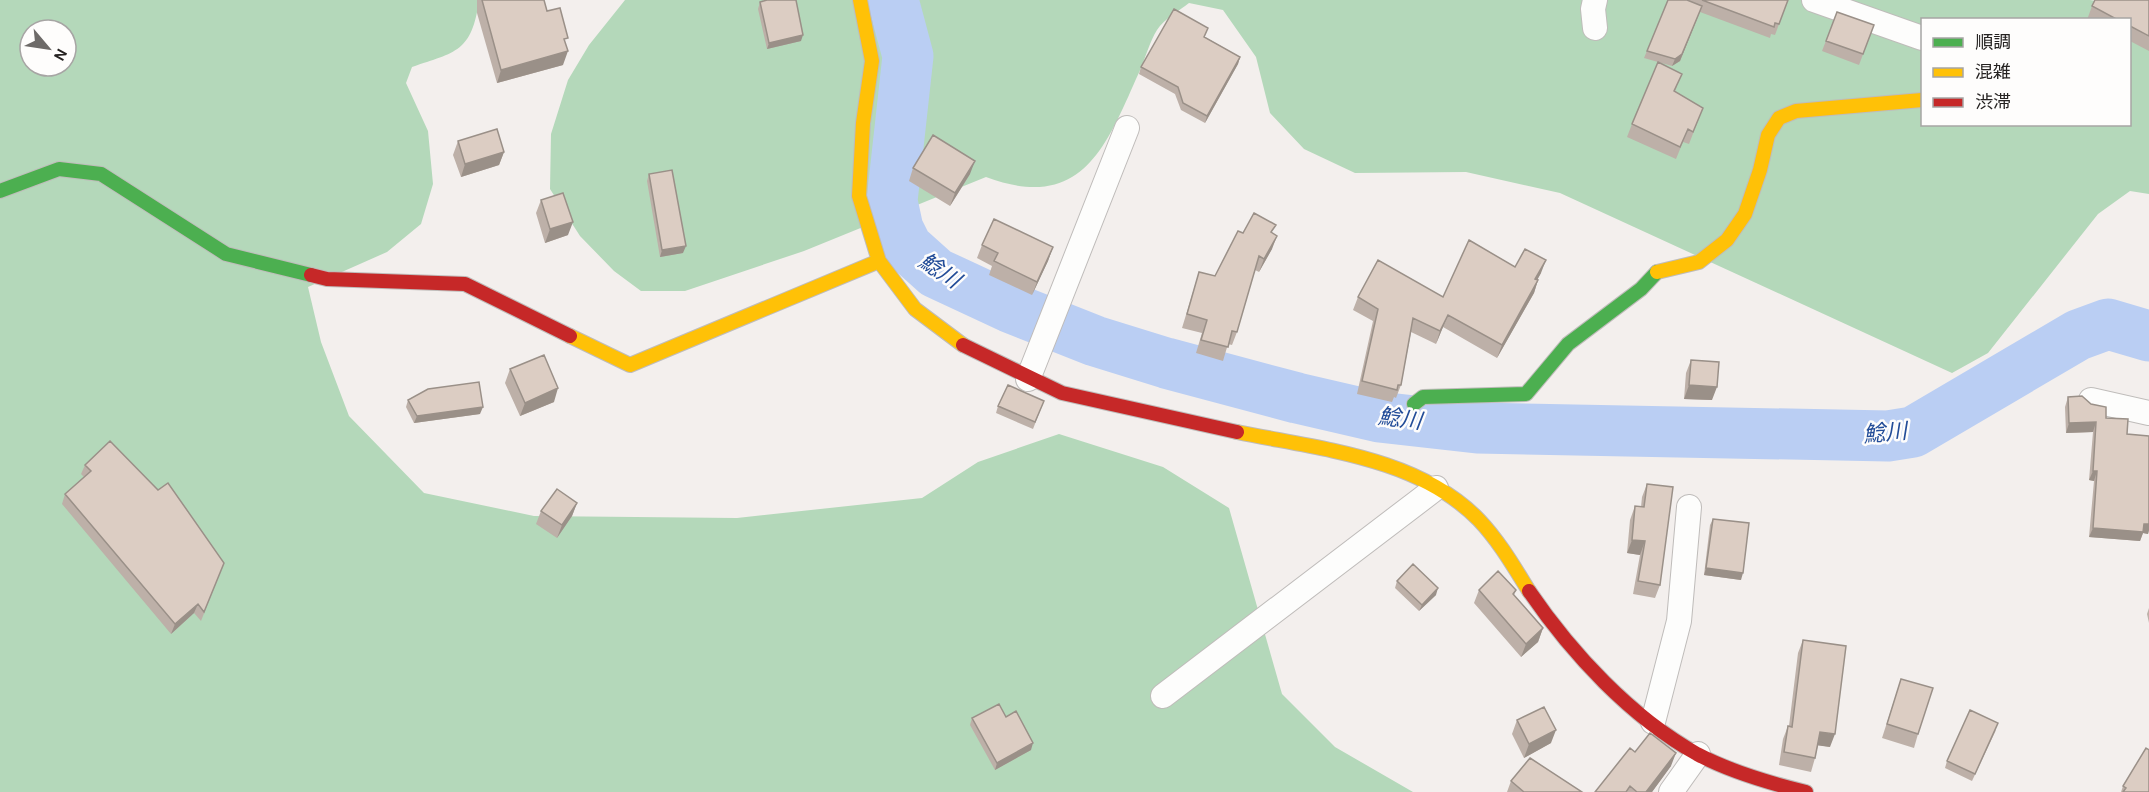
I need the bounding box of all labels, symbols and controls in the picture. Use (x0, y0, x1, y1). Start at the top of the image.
north arrow (18, 18, 78, 78)
legend (1921, 18, 2131, 126)
text: 順調 (1975, 31, 2011, 53)
text: N (50, 45, 72, 65)
text: 混雑 (1975, 61, 2011, 83)
text: 渋滞 (1975, 91, 2011, 113)
water label: 鯰川 (914, 248, 967, 295)
water label: 鯰川 (1376, 403, 1425, 435)
water label: 鯰川 (1862, 418, 1910, 448)

